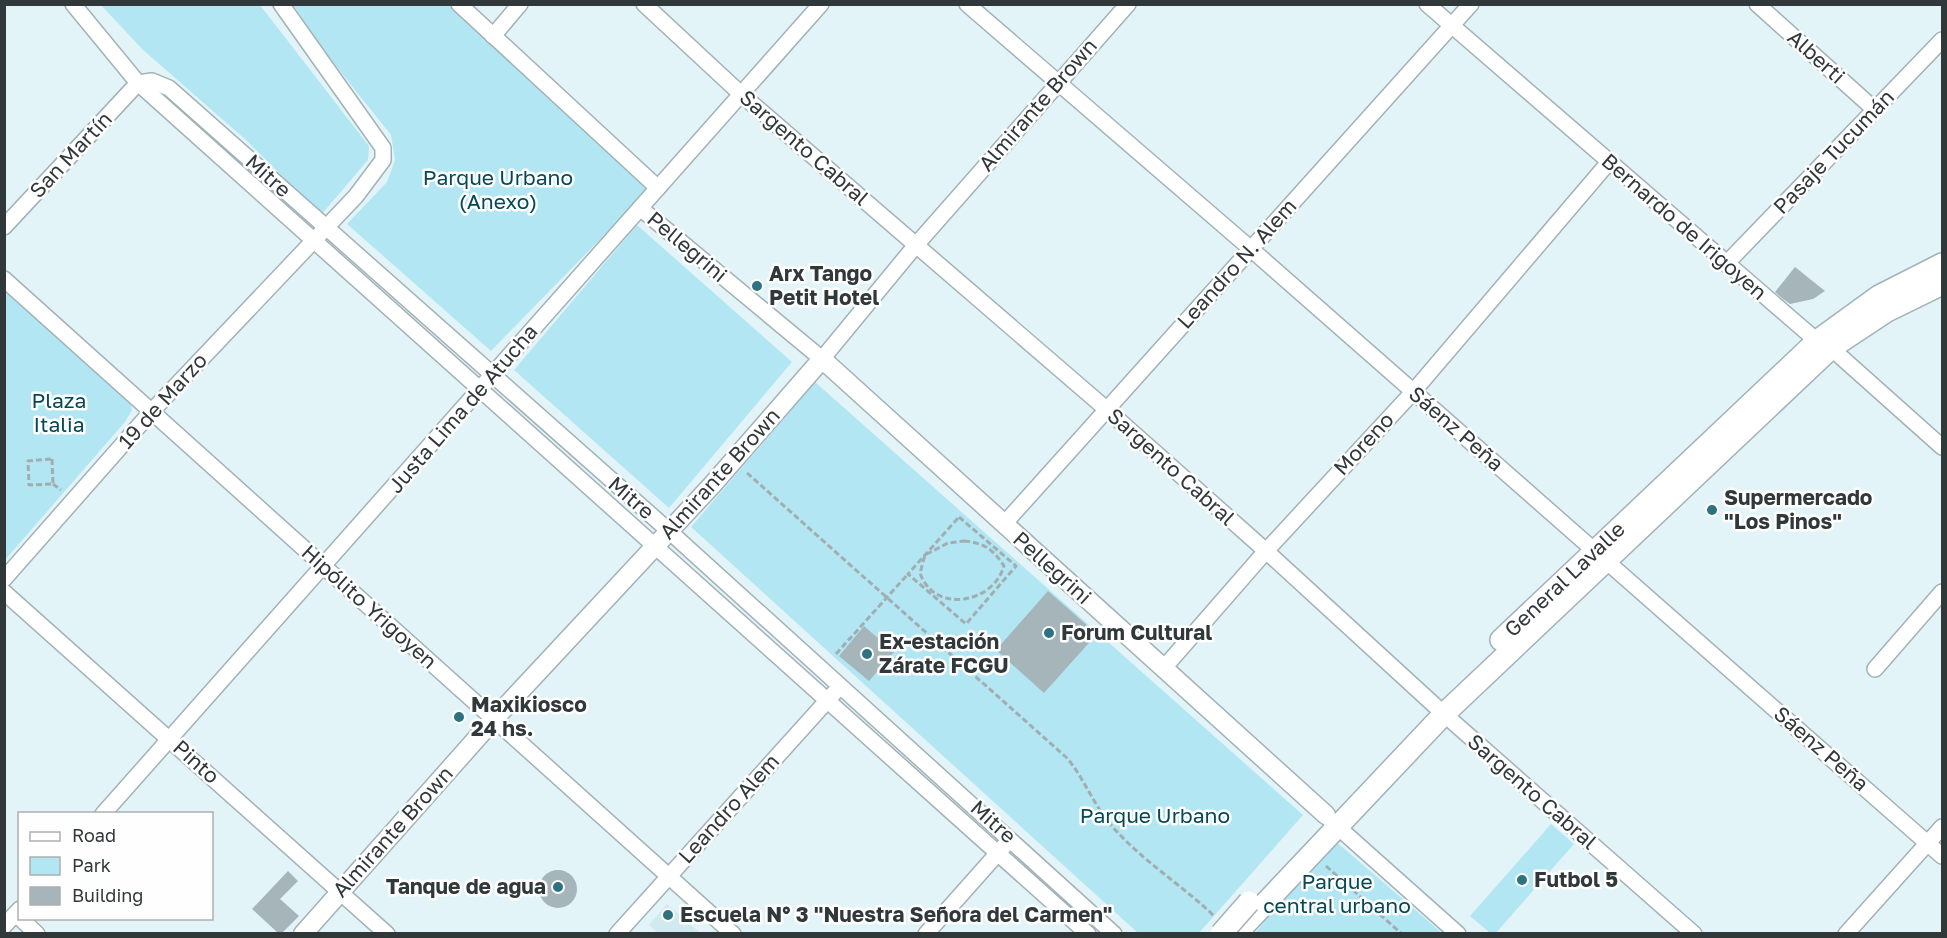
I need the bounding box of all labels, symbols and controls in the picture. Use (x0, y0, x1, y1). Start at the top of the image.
street label: Alberti (1783, 24, 1851, 89)
street label: Almirante Brown (973, 33, 1102, 176)
street label: Sargento Cabral (735, 84, 875, 211)
street label: Pasaje Tucumán (1767, 84, 1899, 219)
street label: San Martín (24, 106, 117, 203)
street label: Bernardo de Irigoyen (1597, 147, 1773, 305)
street label: Mitre (241, 148, 297, 202)
park label: Parque Urbano (Anexo) (423, 164, 573, 214)
street label: Leandro N. Alem (1171, 193, 1301, 334)
street label: Pellegrini (642, 205, 733, 287)
place label: Arx Tango Petit Hotel (769, 260, 879, 310)
marker: Arx Tango Petit Hotel (750, 279, 764, 293)
street label: Justa Lima de Atucha (382, 319, 543, 498)
street label: 19 de Marzo (112, 347, 212, 454)
street label: Sáenz Peña (1404, 380, 1509, 476)
park label: Plaza Italia (32, 387, 86, 437)
street label: Almirante Brown (654, 402, 785, 544)
street label: Sargento Cabral (1102, 402, 1241, 530)
street label: Moreno (1328, 407, 1399, 480)
street label: Mitre (603, 470, 660, 524)
place label: Supermercado "Los Pinos" (1724, 484, 1872, 534)
marker: Supermercado "Los Pinos" (1705, 503, 1719, 517)
street label: General Lavalle (1499, 516, 1630, 642)
street label: Pellegrini (1008, 525, 1097, 609)
street label: Hipólito Yrigoyen (297, 539, 443, 674)
place label: Forum Cultural (1061, 619, 1212, 645)
marker: Forum Cultural (1042, 626, 1056, 640)
place label: Ex-estación Zárate FCGU (879, 628, 1009, 678)
marker: Ex-estación Zárate FCGU (860, 647, 874, 661)
place label: Maxikiosco 24 hs. (471, 691, 587, 741)
street label: Sáenz Peña (1769, 700, 1874, 796)
marker: Maxikiosco 24 hs. (452, 710, 466, 724)
street label: Sargento Cabral (1463, 728, 1603, 855)
street label: Pinto (168, 734, 225, 789)
street label: Leandro Alem (672, 748, 784, 868)
street label: Almirante Brown (327, 760, 458, 902)
street label: Mitre (966, 794, 1022, 848)
park label: Parque Urbano (1080, 802, 1230, 828)
legend (18, 812, 213, 920)
text: Road (72, 824, 116, 846)
text: Park (72, 854, 111, 876)
place label: Futbol 5 (1534, 866, 1618, 892)
park label: Parque central urbano (1263, 868, 1411, 918)
place label: Tanque de agua (386, 873, 546, 899)
marker: Futbol 5 (1515, 873, 1529, 887)
marker: Tanque de agua (551, 880, 565, 894)
text: Building (72, 884, 143, 906)
place label: Escuela N° 3 "Nuestra Señora del Carmen" (680, 901, 1113, 927)
marker: Escuela N° 3 "Nuestra Señora del Carmen" (661, 908, 675, 922)

